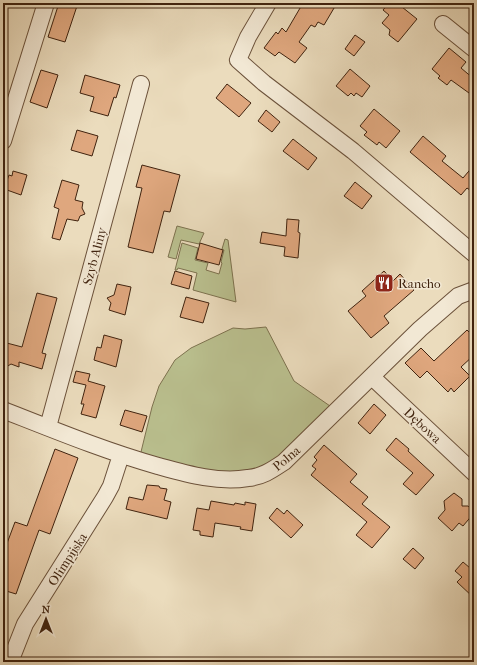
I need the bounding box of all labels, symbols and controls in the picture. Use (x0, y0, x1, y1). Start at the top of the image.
street label: Szyb Aliny (80, 225, 110, 287)
restaurant icon: Rancho (373, 272, 395, 294)
place label: Rancho (398, 276, 441, 291)
street label: Dębowa (401, 405, 445, 447)
street label: Polna (270, 442, 304, 474)
street label: Olimpijska (45, 529, 91, 589)
north arrow (26, 599, 66, 639)
text: N (42, 603, 51, 616)

